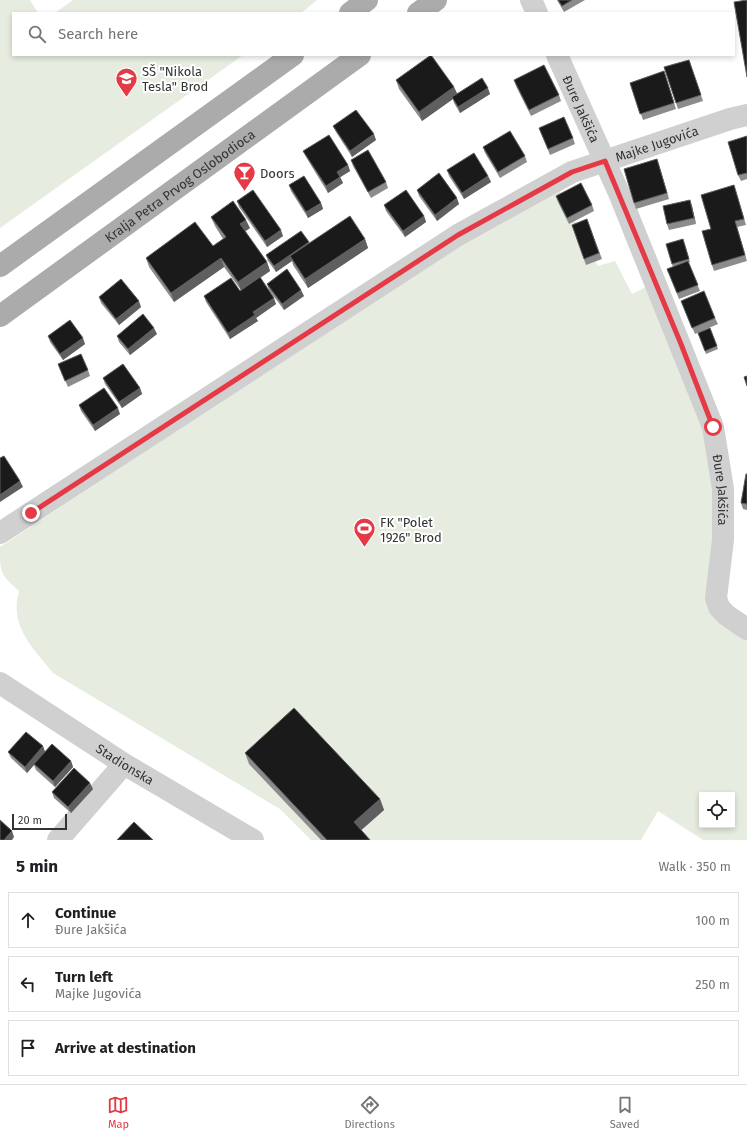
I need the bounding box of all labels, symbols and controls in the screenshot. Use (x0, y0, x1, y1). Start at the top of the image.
search box (12, 12, 735, 56)
icon: search (26, 23, 48, 45)
text: Search here (58, 25, 138, 43)
place label: SŠ "Nikola Tesla" Brod (142, 63, 208, 94)
school or university icon: SŠ "Nikola Tesla" Brod (114, 65, 140, 98)
street label: Đure Jakšića (560, 73, 603, 145)
street label: Majke Jugovića (613, 123, 700, 164)
street label: Kralja Petra Prvog Oslobodioca (102, 126, 258, 245)
bar icon: Doors (232, 160, 258, 193)
place label: Doors (260, 166, 294, 181)
route start (704, 418, 722, 436)
street label: Đure Jakšića (710, 453, 731, 526)
route end (22, 504, 40, 522)
place label: FK "Polet 1926" Brod (380, 515, 442, 545)
sports icon: FK "Polet 1926" Brod (351, 516, 377, 549)
street label: Stadionska (93, 740, 157, 787)
map controls (699, 792, 735, 828)
button: locate (699, 792, 735, 828)
scale bar (12, 812, 67, 831)
text: 20 m (18, 814, 42, 827)
text: 5 min (16, 856, 58, 877)
text: Walk · 350 m (658, 859, 731, 874)
text: Continue (55, 904, 116, 922)
icon: ahead (17, 909, 39, 931)
text: 100 m (695, 913, 730, 928)
text: Đure Jakšića (55, 922, 127, 937)
text: Turn left (55, 968, 113, 986)
icon: left (17, 973, 39, 995)
text: 250 m (695, 977, 730, 992)
text: Majke Jugovića (55, 986, 142, 1001)
icon: arrive (17, 1037, 39, 1059)
text: Arrive at destination (55, 1039, 196, 1057)
tab: Map (107, 1094, 129, 1131)
tab: Directions (344, 1094, 395, 1131)
tab: Saved (610, 1094, 640, 1131)

